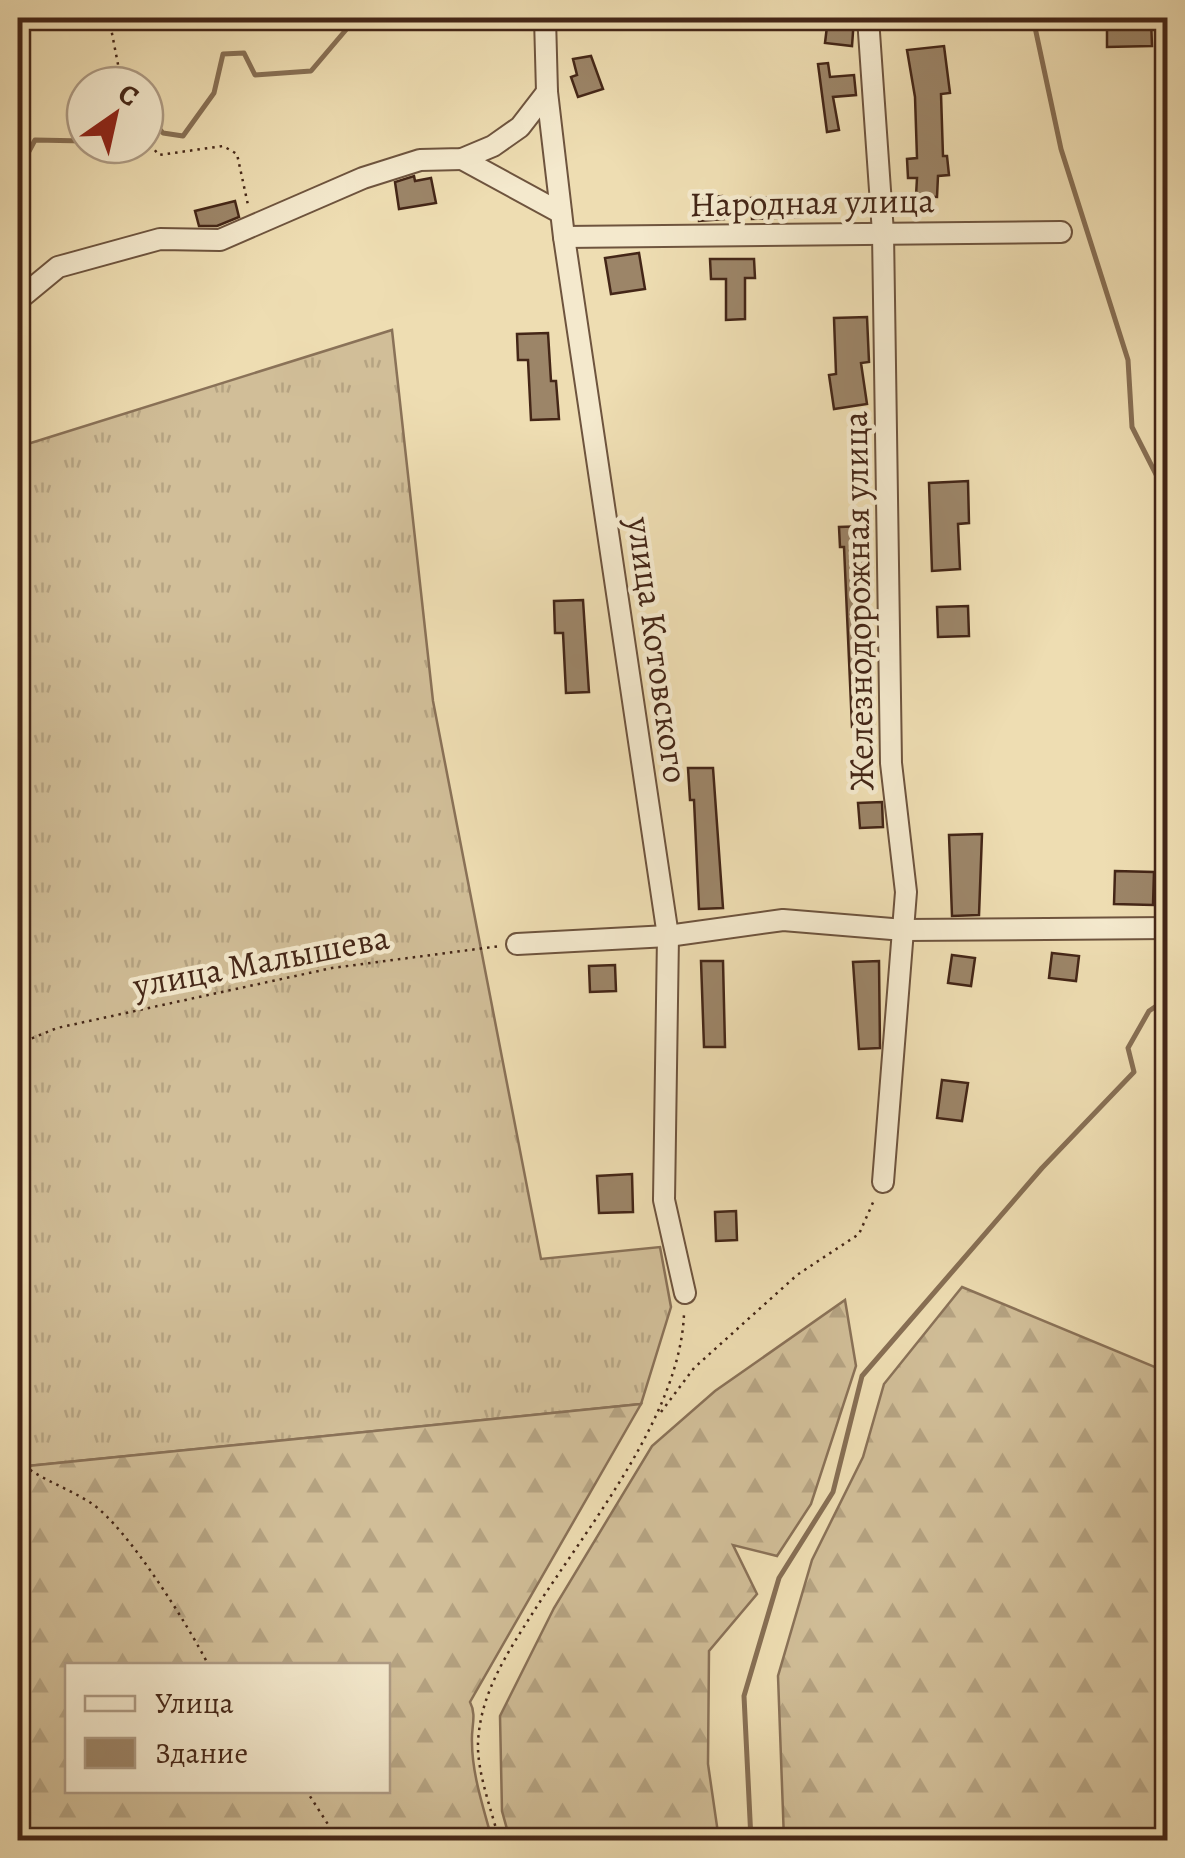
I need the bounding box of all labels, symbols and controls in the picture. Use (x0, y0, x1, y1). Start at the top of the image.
north arrow (65, 65, 165, 165)
text: С (111, 75, 146, 116)
street label: Народная улица (689, 176, 935, 228)
street label: Железнодорожная улица (831, 411, 885, 791)
street label: улица Котовского (615, 513, 700, 786)
street label: улица Малышева (128, 913, 393, 1010)
legend (65, 1663, 390, 1793)
text: Улица (155, 1683, 234, 1723)
text: Здание (155, 1733, 248, 1773)

